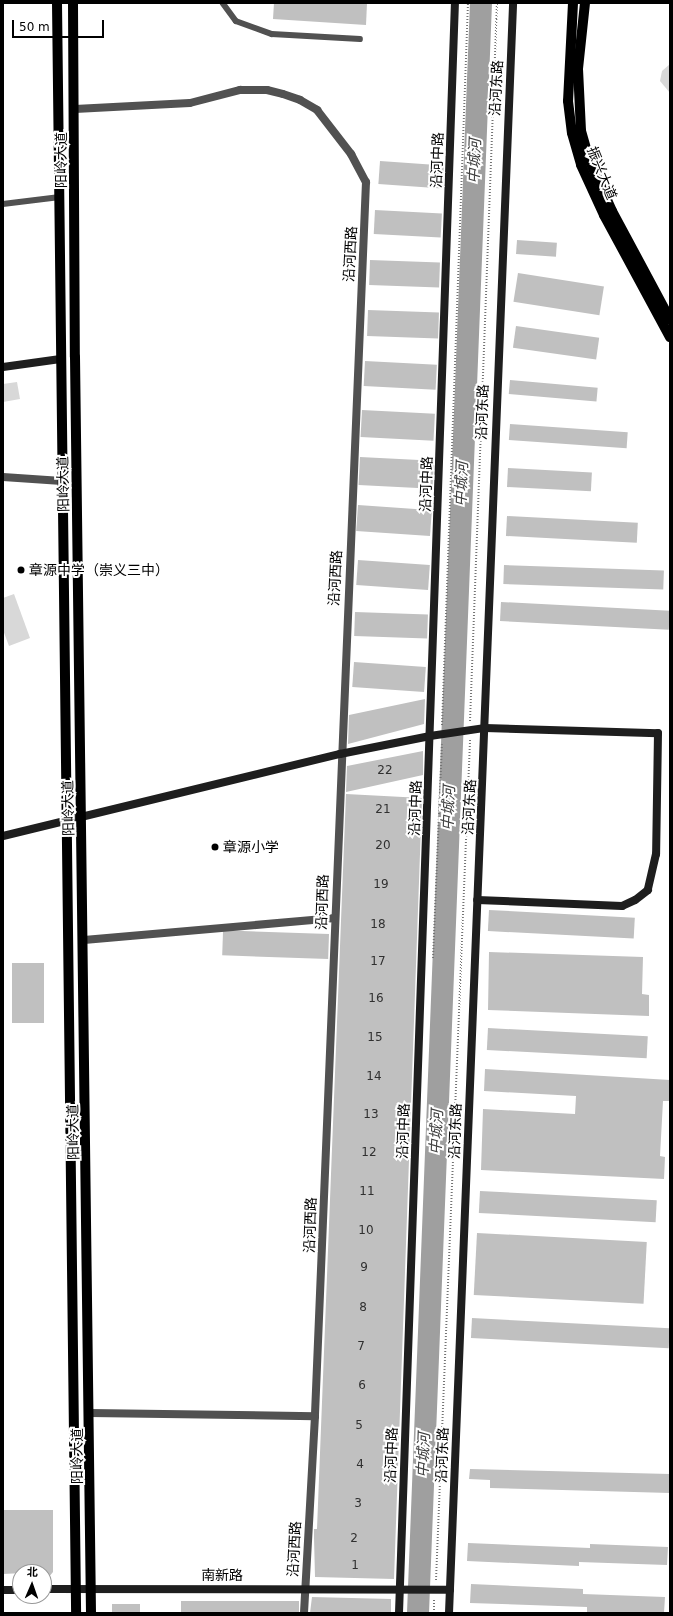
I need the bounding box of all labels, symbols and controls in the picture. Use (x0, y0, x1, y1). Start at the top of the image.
scale bar (14, 12, 106, 38)
text: 50 m (19, 20, 50, 34)
street label: 沿河东路 (486, 60, 506, 116)
street label: 阳岭大道 (53, 132, 69, 188)
street label: 沿河中路 (428, 132, 446, 188)
water label: 中城河 (465, 138, 485, 184)
street label: 振兴大道 (584, 144, 620, 202)
street label: 沿河西路 (340, 226, 360, 282)
street label: 沿河东路 (473, 384, 491, 440)
street label: 阳岭大道 (54, 456, 72, 512)
street label: 沿河中路 (417, 456, 435, 512)
water label: 中城河 (452, 461, 472, 507)
street label: 沿河西路 (325, 550, 345, 606)
place label: 章源中学（崇义三中） (29, 562, 169, 578)
marker: 章源中学（崇义三中） (16, 565, 26, 575)
house number: 22 (377, 764, 393, 778)
street label: 沿河东路 (459, 779, 479, 835)
street label: 阳岭大道 (59, 780, 77, 836)
street label: 沿河中路 (406, 780, 424, 836)
water label: 中城河 (439, 785, 459, 831)
house number: 21 (375, 803, 391, 817)
place label: 章源小学 (223, 839, 279, 855)
house number: 20 (375, 839, 391, 853)
marker: 章源小学 (210, 842, 220, 852)
street label: 沿河西路 (313, 874, 331, 930)
house number: 19 (373, 878, 389, 892)
house number: 18 (370, 918, 386, 932)
house number: 17 (370, 955, 386, 969)
house number: 16 (368, 992, 384, 1006)
house number: 15 (367, 1031, 383, 1045)
house number: 14 (366, 1070, 382, 1084)
street label: 沿河中路 (394, 1103, 412, 1159)
street label: 沿河东路 (446, 1103, 464, 1159)
street label: 阳岭大道 (64, 1104, 82, 1160)
house number: 13 (363, 1108, 379, 1122)
water label: 中城河 (427, 1109, 447, 1155)
house number: 12 (361, 1146, 377, 1160)
house number: 11 (359, 1185, 375, 1199)
street label: 沿河西路 (301, 1197, 319, 1253)
house number: 10 (358, 1224, 374, 1238)
house number: 9 (360, 1261, 368, 1275)
house number: 8 (359, 1301, 367, 1315)
house number: 7 (357, 1340, 365, 1354)
house number: 6 (358, 1379, 366, 1393)
house number: 5 (355, 1419, 363, 1433)
street label: 沿河中路 (382, 1427, 400, 1483)
street label: 沿河东路 (433, 1427, 451, 1483)
street label: 阳岭大道 (69, 1428, 85, 1484)
water label: 中城河 (414, 1432, 434, 1478)
house number: 4 (356, 1458, 364, 1472)
house number: 3 (354, 1497, 362, 1511)
street label: 沿河西路 (284, 1521, 304, 1577)
house number: 2 (350, 1532, 358, 1546)
house number: 1 (351, 1559, 359, 1573)
north arrow (12, 1564, 52, 1604)
text: 北 (27, 1566, 38, 1579)
street label: 南新路 (201, 1567, 243, 1583)

